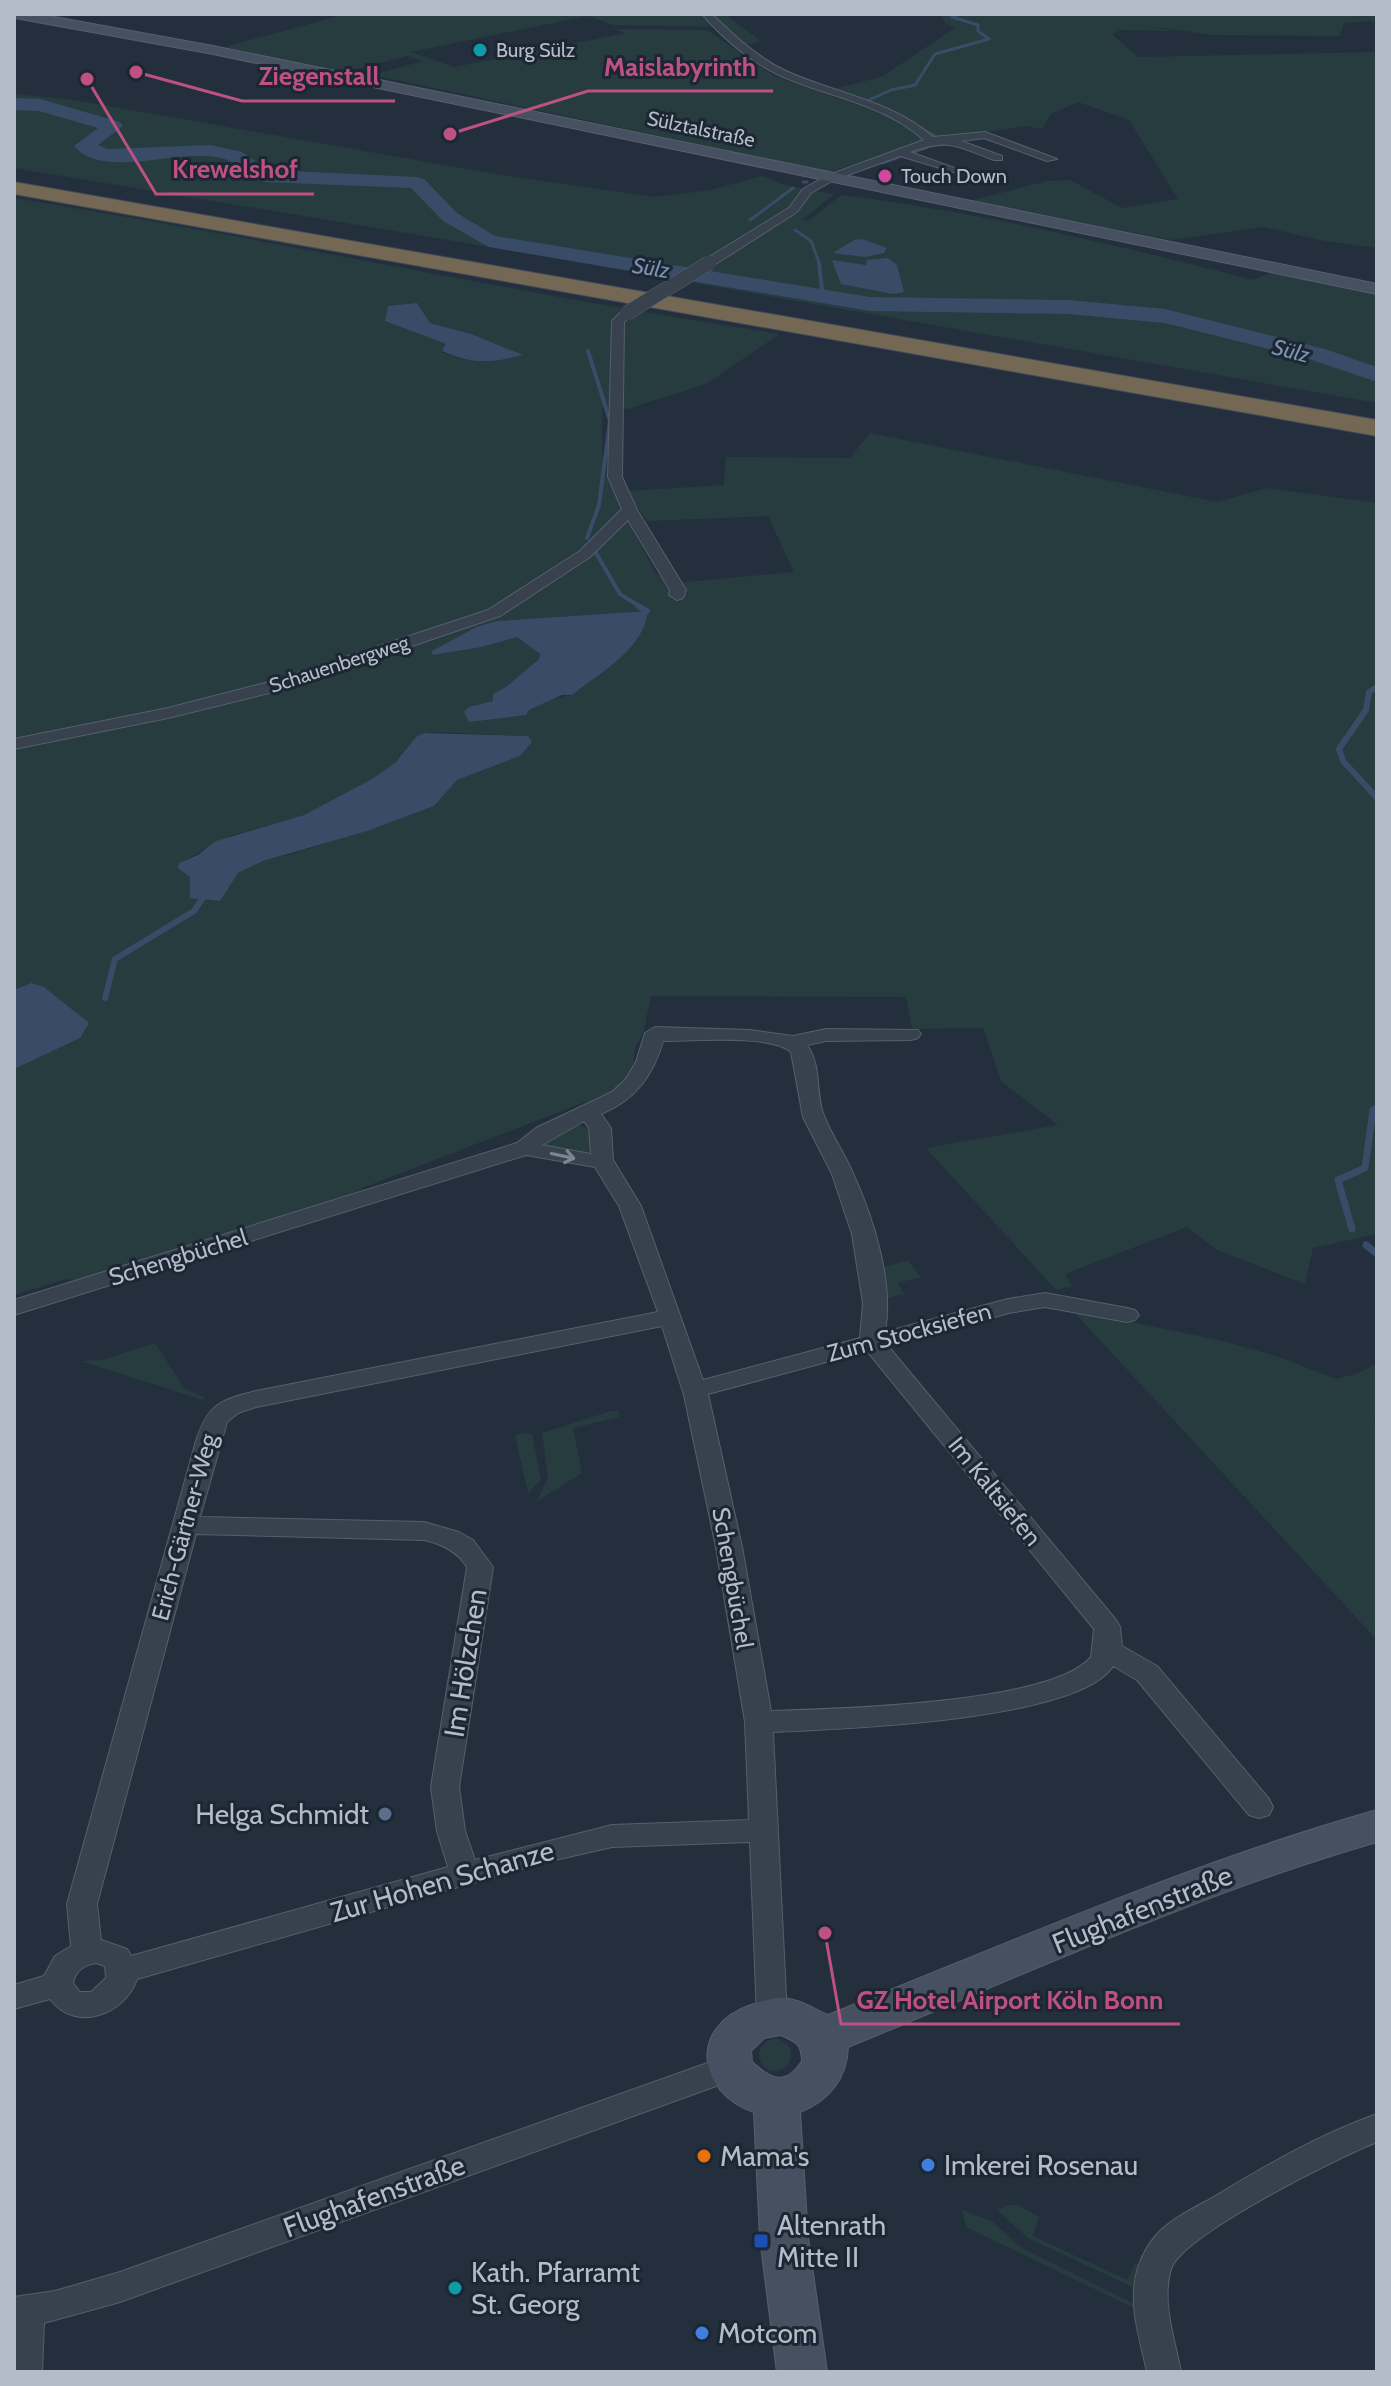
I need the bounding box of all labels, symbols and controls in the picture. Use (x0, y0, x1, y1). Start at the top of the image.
place label: Burg Sülz (496, 38, 575, 62)
marker: Burg Sülz (471, 41, 489, 59)
callout: Maislabyrinth (588, 41, 773, 91)
callout: Ziegenstall (242, 51, 395, 101)
text: Maislabyrinth (604, 51, 756, 83)
text: Ziegenstall (259, 60, 380, 92)
street label: Sülztalstraße (645, 106, 757, 152)
callout: Krewelshof (156, 144, 314, 194)
text: Krewelshof (172, 153, 298, 185)
place label: Touch Down (901, 164, 1007, 188)
marker: Touch Down (876, 167, 894, 185)
water label: Sülz (631, 252, 672, 284)
water label: Sülz (1270, 333, 1313, 369)
street label: Schauenbergweg (266, 630, 413, 698)
one-way arrow (550, 1149, 576, 1164)
street label: Schengbüchel (105, 1222, 251, 1292)
street label: Zum Stocksiefen (824, 1296, 994, 1368)
street label: Erich-Gärtner-Weg (145, 1430, 223, 1623)
street label: Im Kaltsiefen (942, 1431, 1048, 1551)
street label: Schengbüchel (706, 1505, 760, 1651)
street label: Im Hölzchen (436, 1586, 494, 1740)
place label: Helga Schmidt (195, 1797, 369, 1831)
marker: Helga Schmidt (376, 1805, 394, 1823)
street label: Zur Hohen Schanze (326, 1833, 558, 1929)
street label: Flughafenstraße (1047, 1858, 1237, 1960)
callout: GZ Hotel Airport Köln Bonn (841, 1974, 1180, 2024)
text: GZ Hotel Airport Köln Bonn (857, 1984, 1163, 2016)
place label: Mama's (720, 2139, 809, 2173)
street label: Flughafenstraße (279, 2147, 469, 2245)
marker: Mama's (695, 2147, 713, 2165)
place label: Imkerei Rosenau (944, 2148, 1138, 2182)
marker: Imkerei Rosenau (919, 2156, 937, 2174)
place label: Altenrath Mitte II (777, 2208, 886, 2274)
marker: Altenrath Mitte II (752, 2232, 770, 2250)
place label: Kath. Pfarramt St. Georg (471, 2255, 640, 2321)
marker: Kath. Pfarramt St. Georg (446, 2279, 464, 2297)
place label: Motcom (718, 2316, 817, 2350)
marker: Motcom (693, 2324, 711, 2342)

